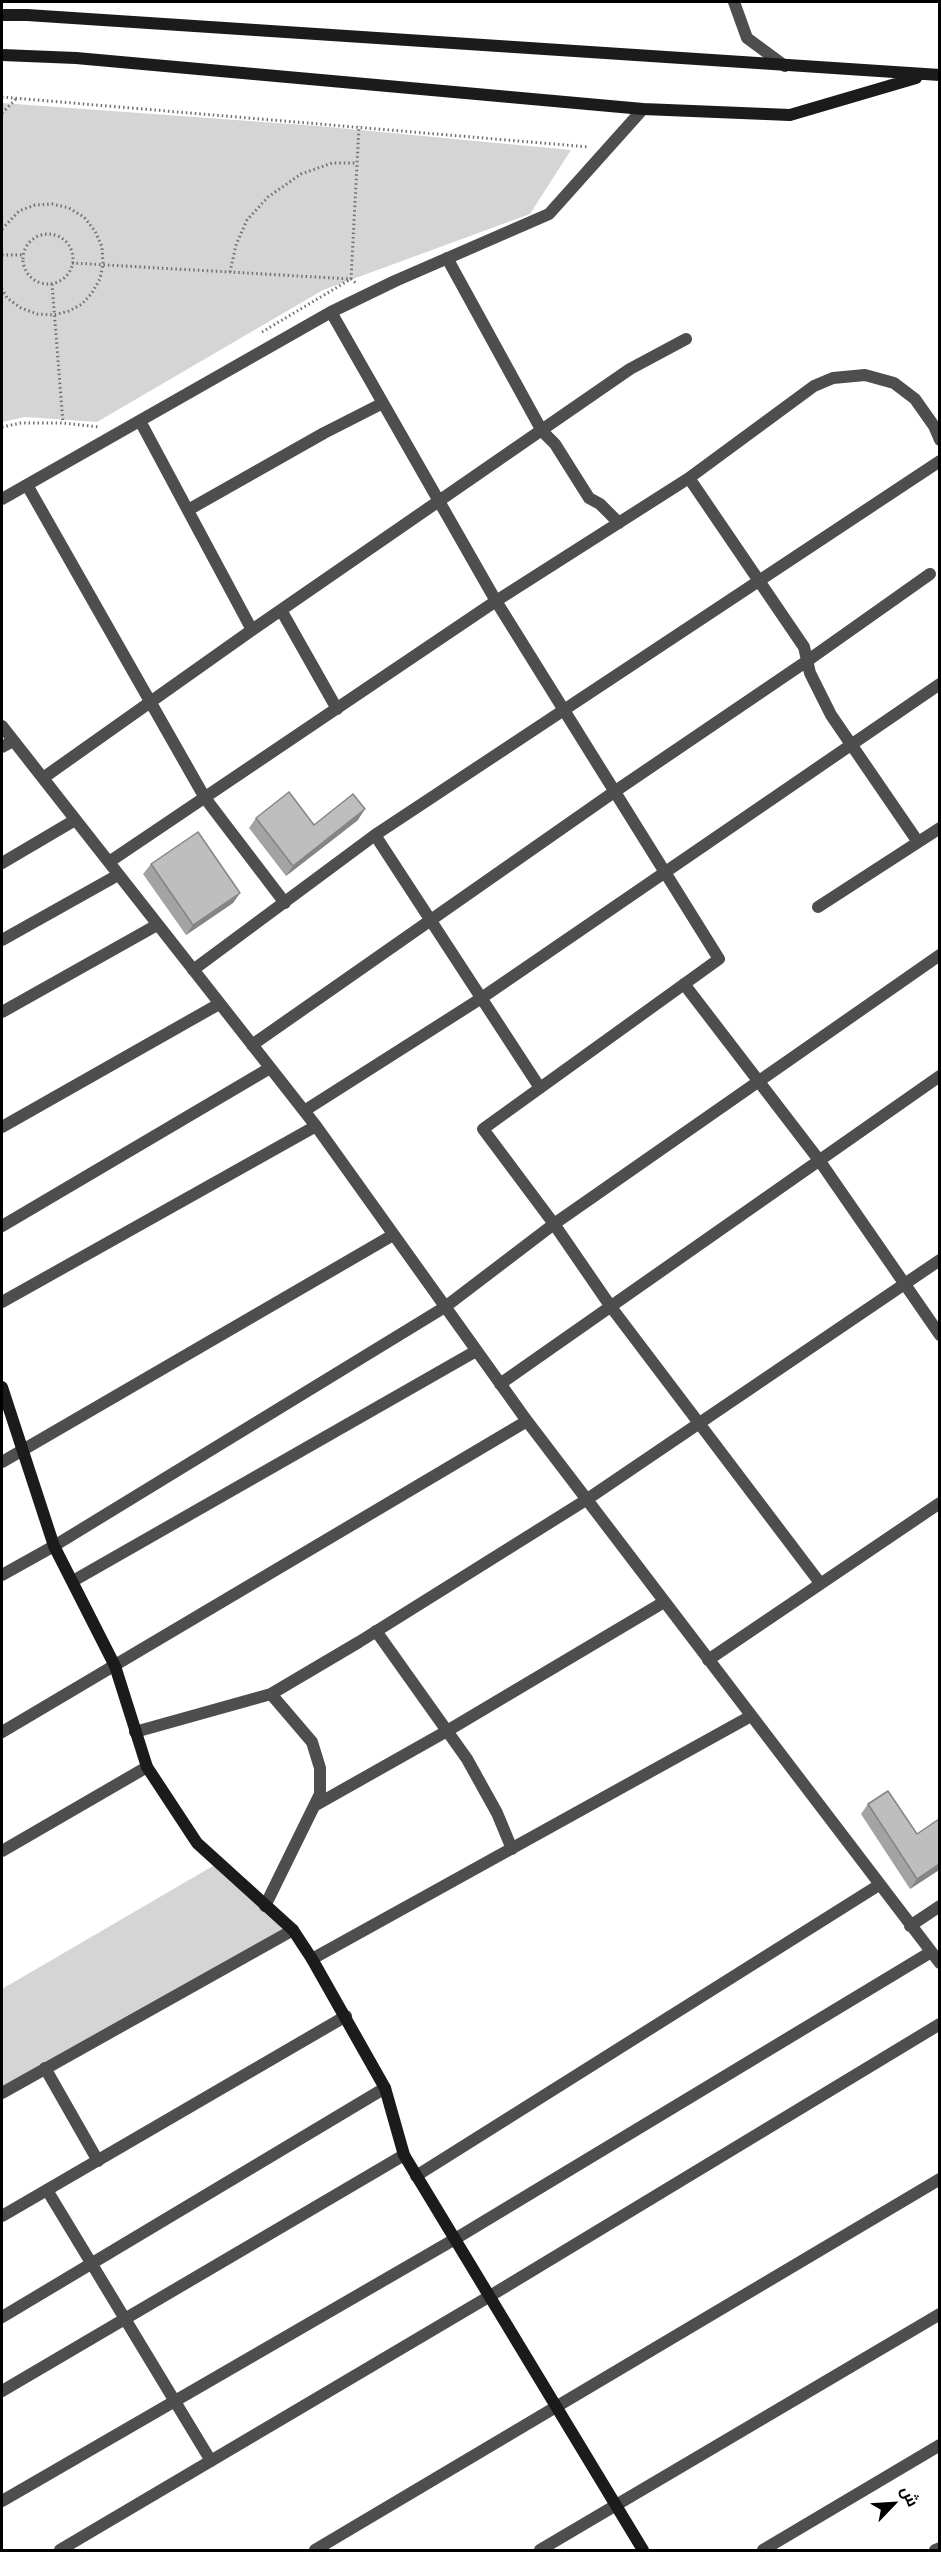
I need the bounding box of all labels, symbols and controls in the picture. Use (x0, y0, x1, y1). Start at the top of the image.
north arrow (863, 2474, 923, 2534)
text: ش (897, 2483, 923, 2510)

